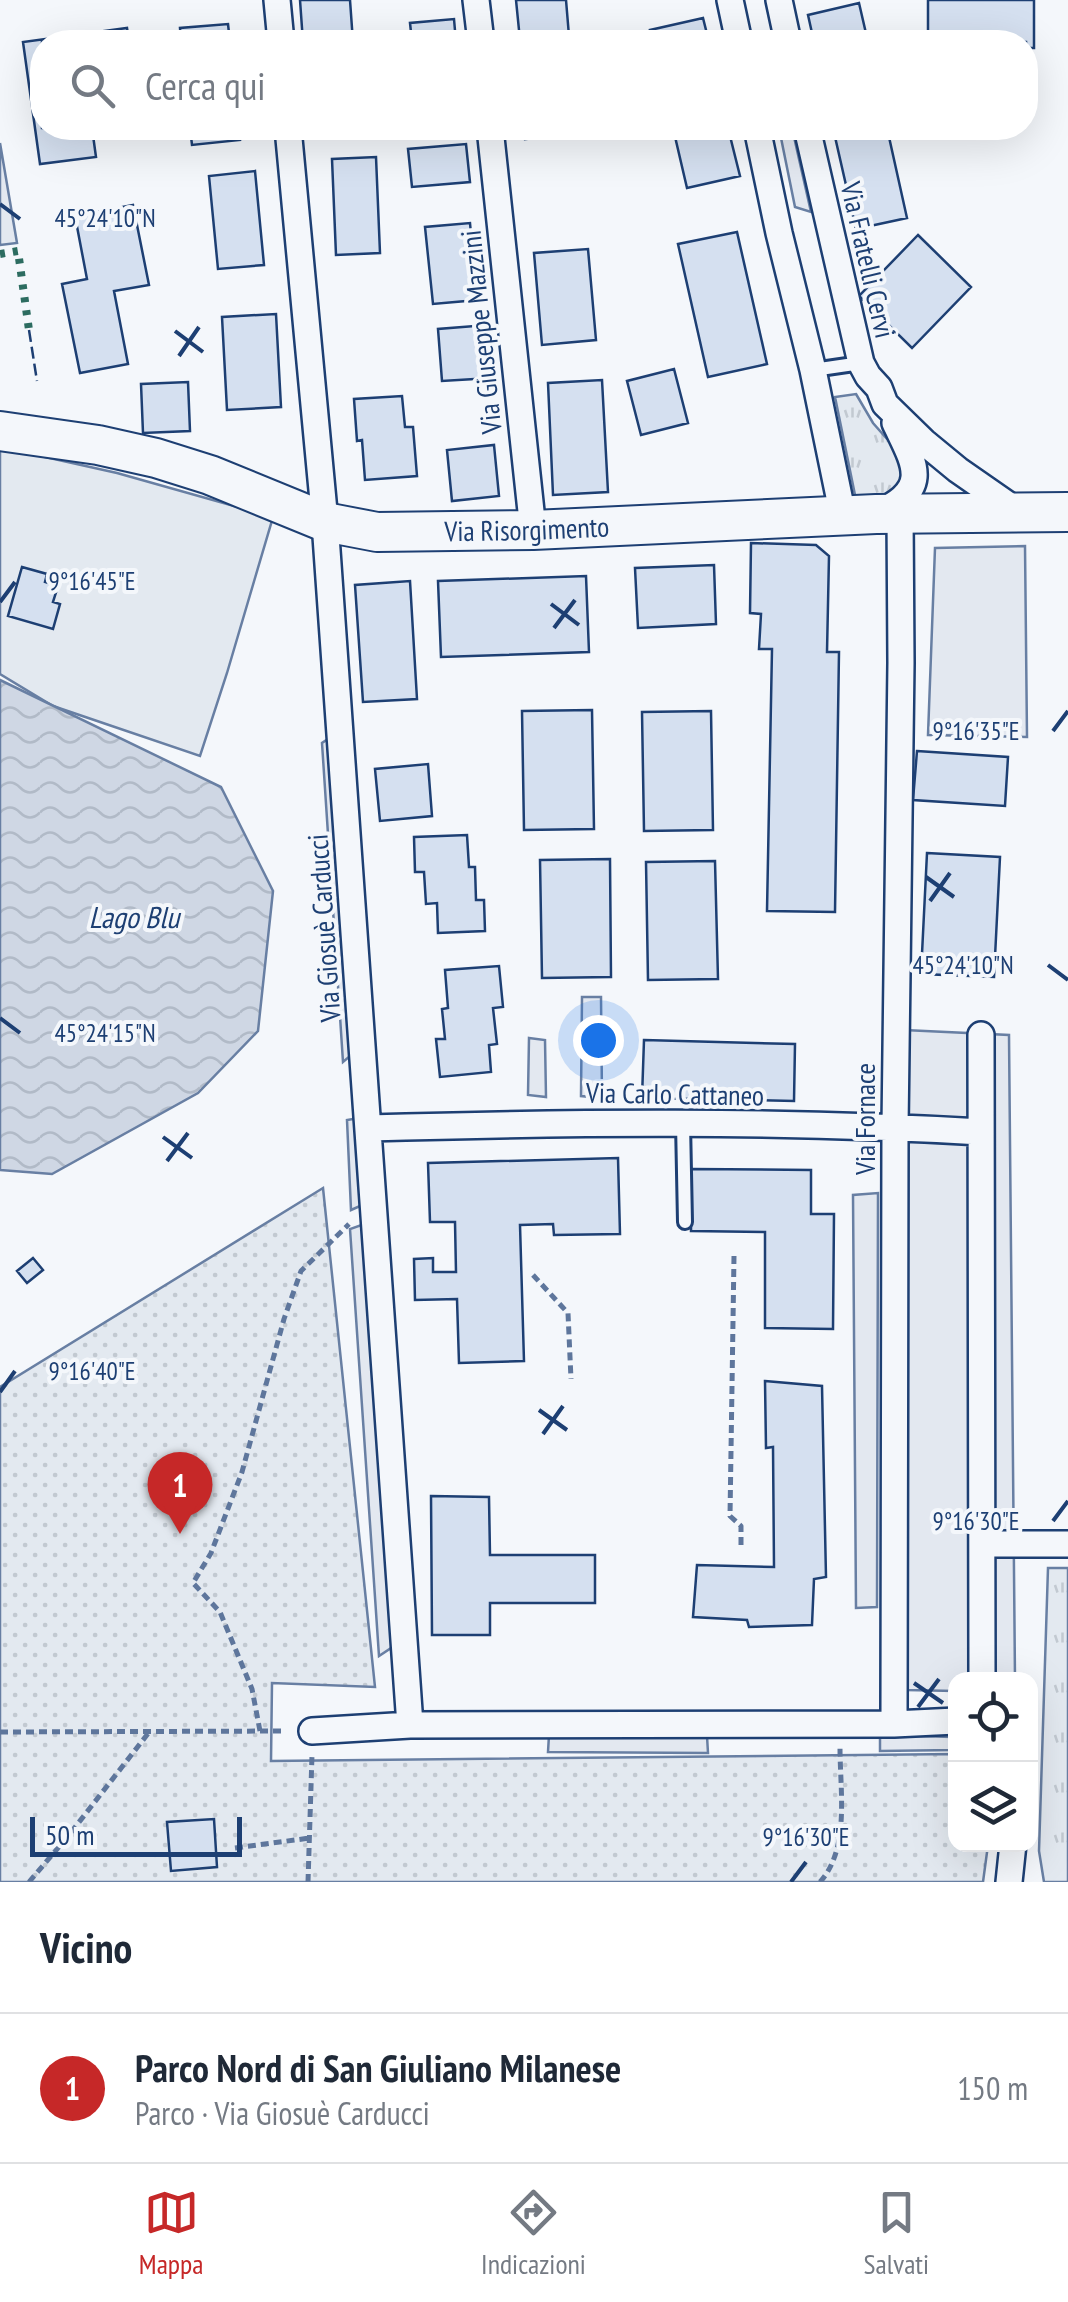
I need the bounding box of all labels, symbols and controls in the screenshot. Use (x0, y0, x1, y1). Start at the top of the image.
search box (30, 30, 1038, 140)
icon: search (65, 58, 120, 113)
text: Cerca qui (145, 61, 265, 110)
street label: Via Fratelli Cervi (832, 177, 904, 341)
text: 45°24'10"N (54, 202, 156, 234)
street label: Via Giuseppe Mazzini (451, 228, 510, 437)
street label: Via Risorgimento (443, 507, 610, 549)
text: 9°16'45"E (48, 565, 136, 597)
text: 9°16'35"E (932, 715, 1020, 747)
street label: Via Giosuè Carducci (298, 833, 349, 1024)
water label: Lago Blu (89, 897, 181, 936)
text: 45°24'10"N (912, 949, 1014, 981)
your location (573, 1015, 624, 1066)
text: 45°24'15"N (54, 1017, 156, 1049)
street label: Via Fornace (846, 1063, 883, 1176)
street label: Via Carlo Cattaneo (585, 1073, 764, 1114)
text: 9°16'40"E (48, 1355, 136, 1387)
pin: 1 (148, 1452, 212, 1534)
text: 9°16'30"E (932, 1505, 1020, 1537)
map controls (948, 1672, 1038, 1852)
button: locate (948, 1672, 1038, 1762)
button: layers (948, 1762, 1038, 1852)
scale bar (30, 1812, 242, 1856)
text: 50 m (45, 1816, 94, 1853)
text: 9°16'30"E (762, 1821, 850, 1853)
text: Vicino (40, 1920, 132, 1975)
text: Parco Nord di San Giuliano Milanese (135, 2043, 621, 2092)
text: 1 (65, 2067, 80, 2109)
text: 150 m (957, 2067, 1028, 2109)
text: Parco · Via Giosuè Carducci (135, 2092, 430, 2134)
tab: Mappa (139, 2185, 203, 2282)
tab: Indicazioni (481, 2185, 586, 2282)
tab: Salvati (864, 2185, 929, 2282)

